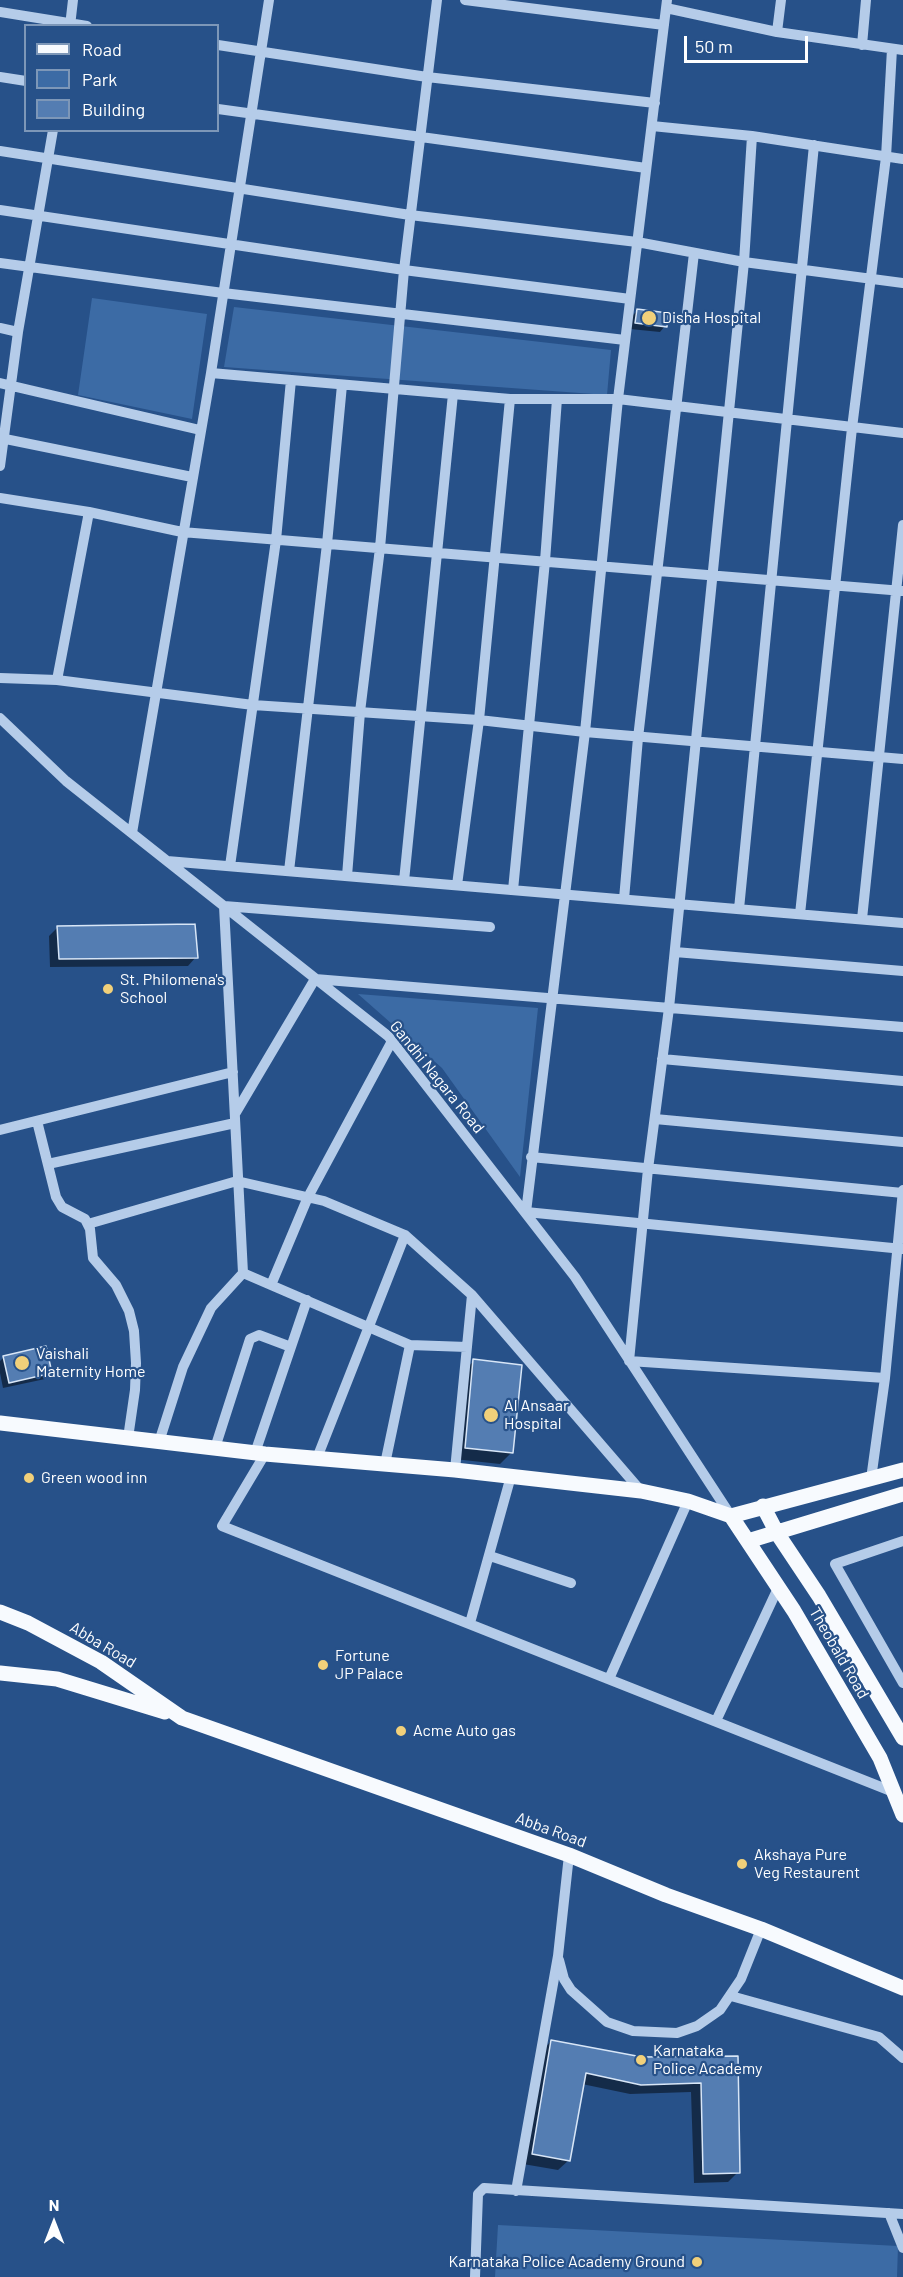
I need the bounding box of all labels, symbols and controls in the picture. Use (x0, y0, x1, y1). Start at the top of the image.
legend (24, 24, 219, 132)
scale bar (687, 24, 812, 62)
text: 50 m (695, 35, 733, 57)
text: Road (82, 38, 122, 60)
text: Park (82, 68, 117, 90)
text: Building (82, 98, 145, 120)
place label: Disha Hospital (662, 308, 761, 328)
marker: Disha Hospital (640, 309, 658, 327)
place label: St. Philomena's School (120, 970, 225, 1008)
marker: St. Philomena's School (101, 982, 115, 996)
street label: Gandhi Nagara Road (386, 1017, 488, 1137)
place label: Vaishali Maternity Home (36, 1344, 145, 1382)
marker: Vaishali Maternity Home (13, 1354, 31, 1372)
place label: Al Ansaar Hospital (504, 1396, 569, 1434)
marker: Al Ansaar Hospital (482, 1406, 500, 1424)
place label: Green wood inn (41, 1468, 147, 1488)
marker: Green wood inn (22, 1471, 36, 1485)
street label: Theobald Road (805, 1604, 873, 1702)
street label: Abba Road (66, 1618, 140, 1672)
place label: Fortune JP Palace (335, 1646, 403, 1684)
marker: Fortune JP Palace (316, 1658, 330, 1672)
place label: Acme Auto gas (413, 1721, 516, 1741)
marker: Acme Auto gas (394, 1724, 408, 1738)
street label: Abba Road (513, 1808, 589, 1852)
place label: Akshaya Pure Veg Restaurent (754, 1845, 860, 1883)
marker: Akshaya Pure Veg Restaurent (735, 1857, 749, 1871)
place label: Karnataka Police Academy (653, 2041, 762, 2079)
marker: Karnataka Police Academy (634, 2053, 648, 2067)
north arrow (24, 2193, 84, 2253)
text: N (49, 2195, 59, 2214)
place label: Karnataka Police Academy Ground (449, 2252, 685, 2272)
marker: Karnataka Police Academy Ground (690, 2255, 704, 2269)

